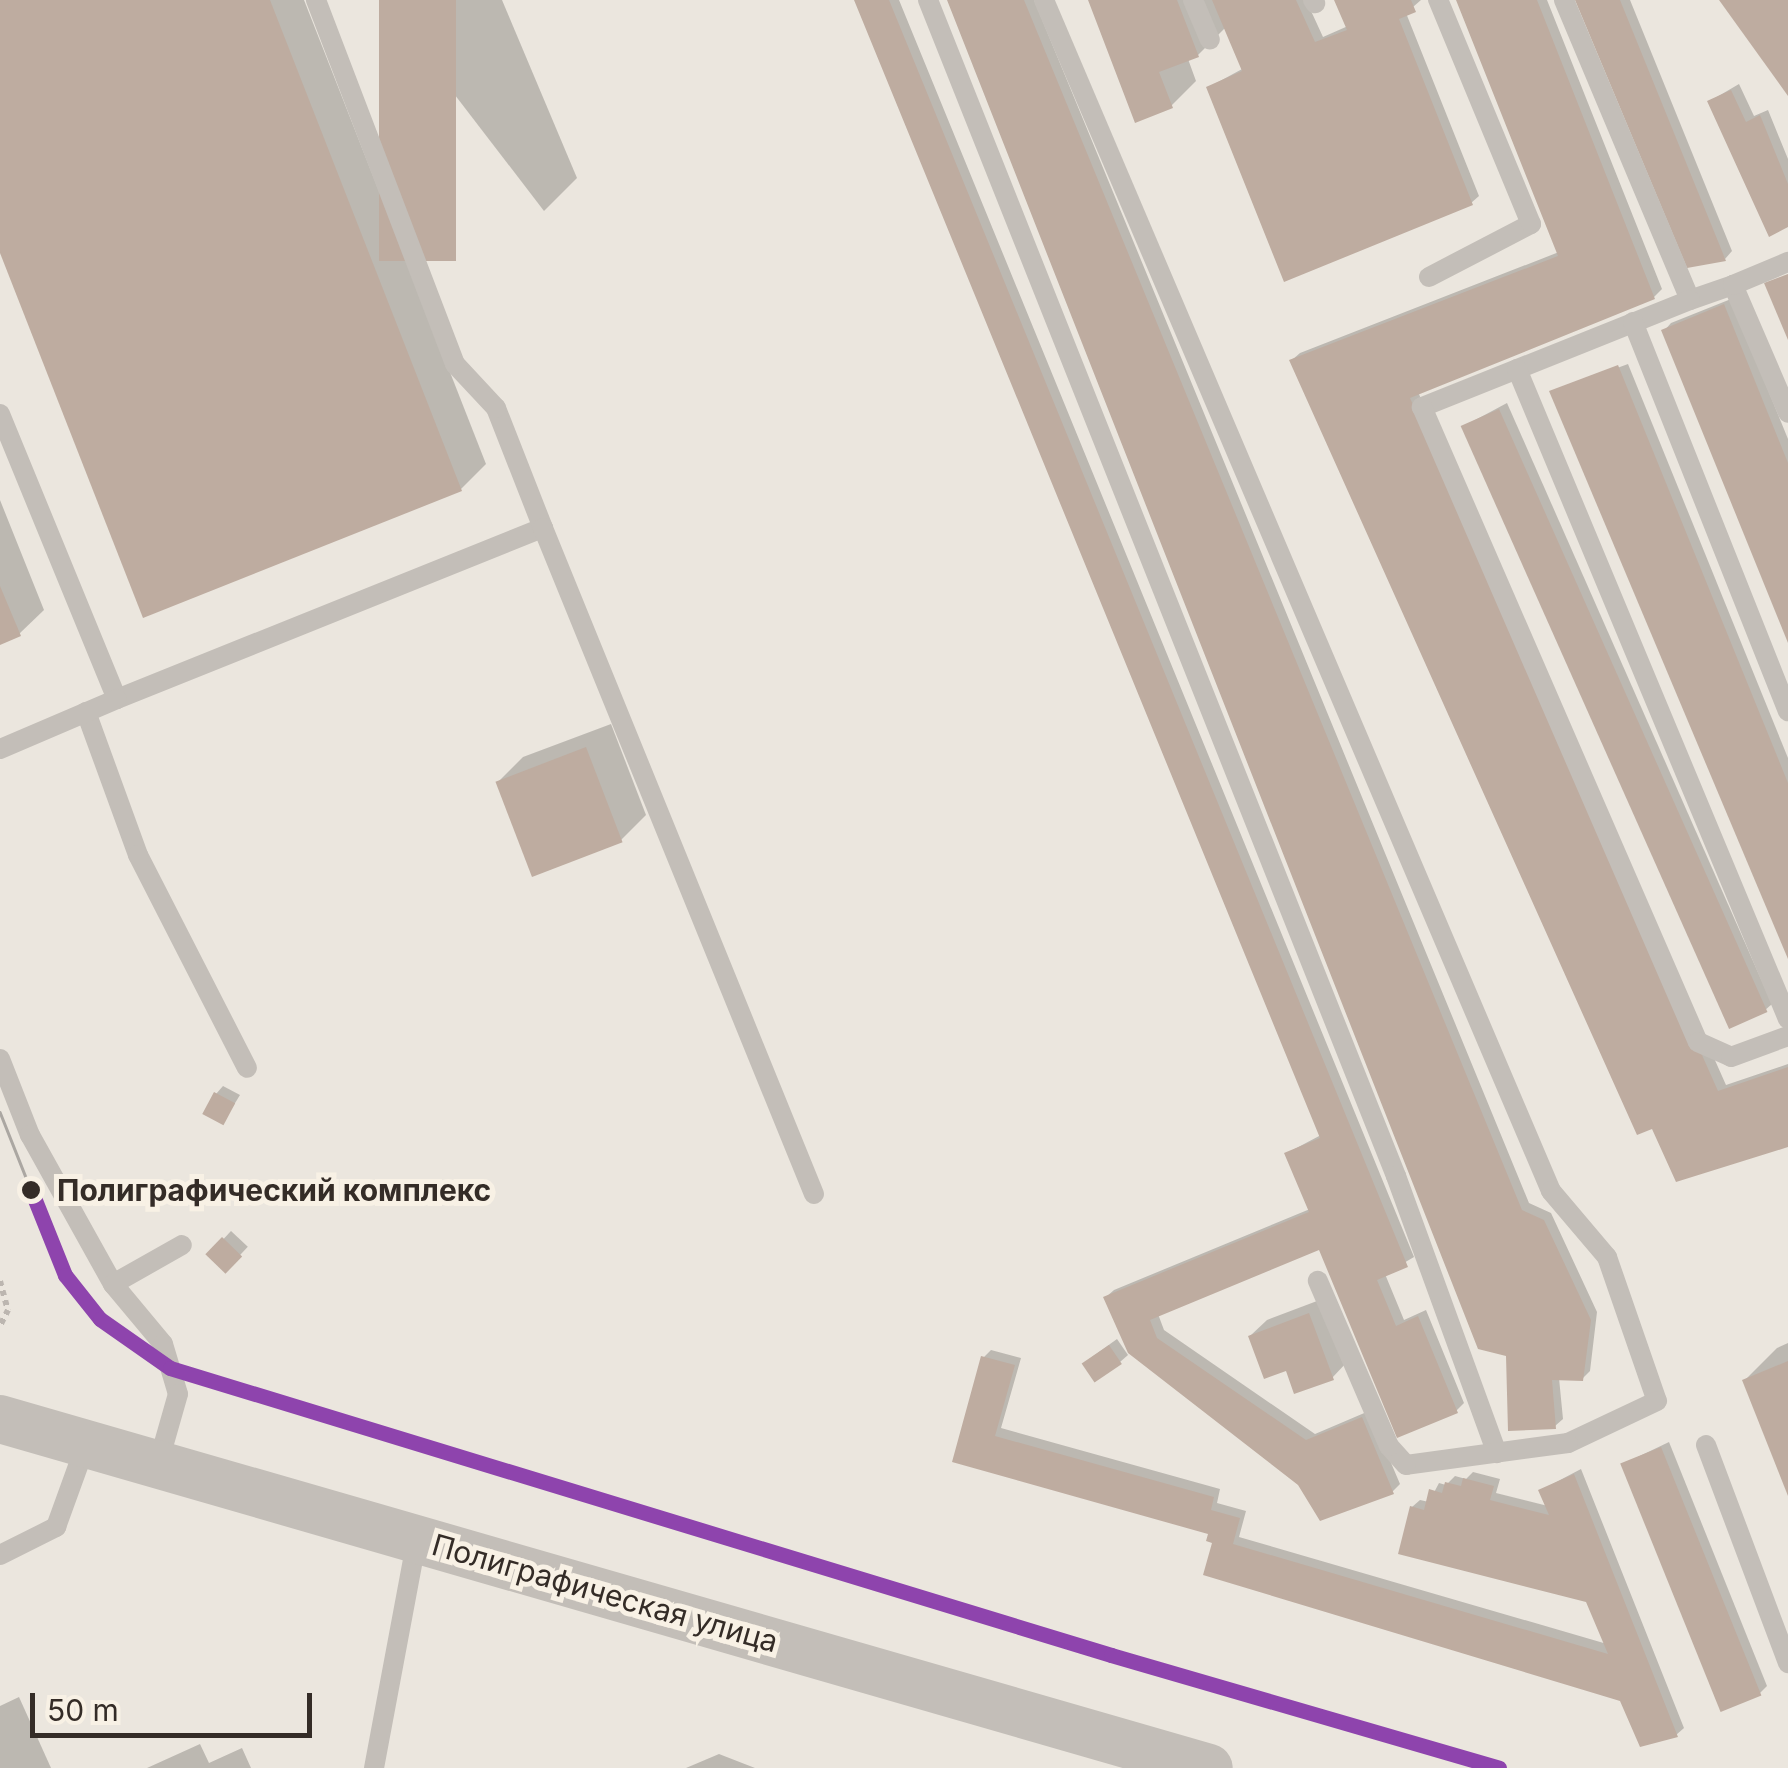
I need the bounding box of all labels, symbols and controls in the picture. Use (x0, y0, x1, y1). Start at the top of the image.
place label: Полиграфический комплекс (57, 1172, 491, 1208)
marker: Полиграфический комплекс (14, 1173, 48, 1207)
street label: Полиграфическая улица (428, 1526, 782, 1660)
scale bar (35, 1673, 318, 1735)
text: 50 m (47, 1692, 119, 1728)

